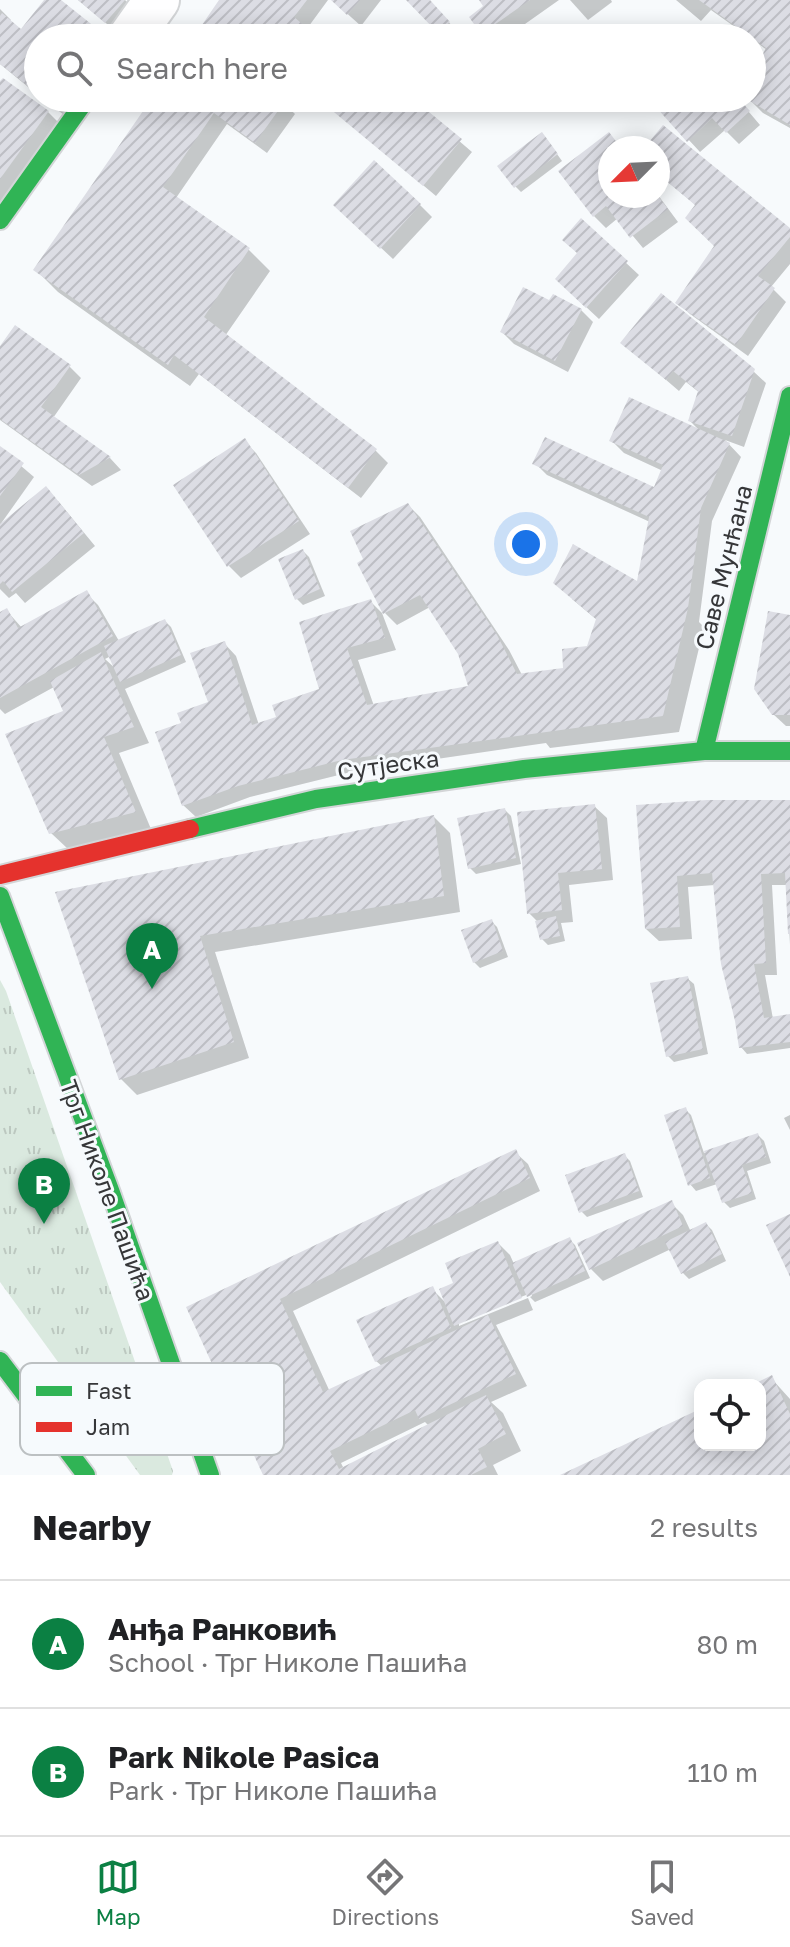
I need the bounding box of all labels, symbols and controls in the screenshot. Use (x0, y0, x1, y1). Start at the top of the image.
search box (24, 24, 766, 112)
icon: search (52, 46, 96, 90)
text: Search here (116, 50, 288, 86)
north arrow (598, 136, 670, 208)
street label: Саве Мунћана (689, 482, 757, 652)
your location (506, 524, 546, 564)
street label: Сутјеска (335, 743, 441, 785)
pin: A (126, 923, 178, 989)
street label: Трг Николе Пашића (55, 1076, 161, 1304)
pin: B (18, 1158, 70, 1224)
legend (20, 1363, 284, 1455)
text: Fast (86, 1377, 132, 1404)
map controls (694, 1379, 766, 1451)
button: locate (694, 1379, 766, 1451)
text: Jam (86, 1413, 130, 1440)
text: Nearby (32, 1507, 152, 1547)
text: 2 results (650, 1512, 758, 1543)
text: Анђа Ранковић (108, 1611, 336, 1647)
text: A (49, 1629, 67, 1660)
text: 80 m (697, 1629, 758, 1660)
text: School · Трг Николе Пашића (108, 1647, 467, 1678)
text: Park Nikole Pasica (108, 1739, 379, 1775)
text: B (49, 1757, 67, 1788)
text: 110 m (687, 1757, 758, 1788)
text: Park · Трг Николе Пашића (108, 1775, 437, 1806)
tab: Map (96, 1855, 140, 1930)
tab: Directions (332, 1855, 439, 1930)
tab: Saved (630, 1855, 694, 1930)

